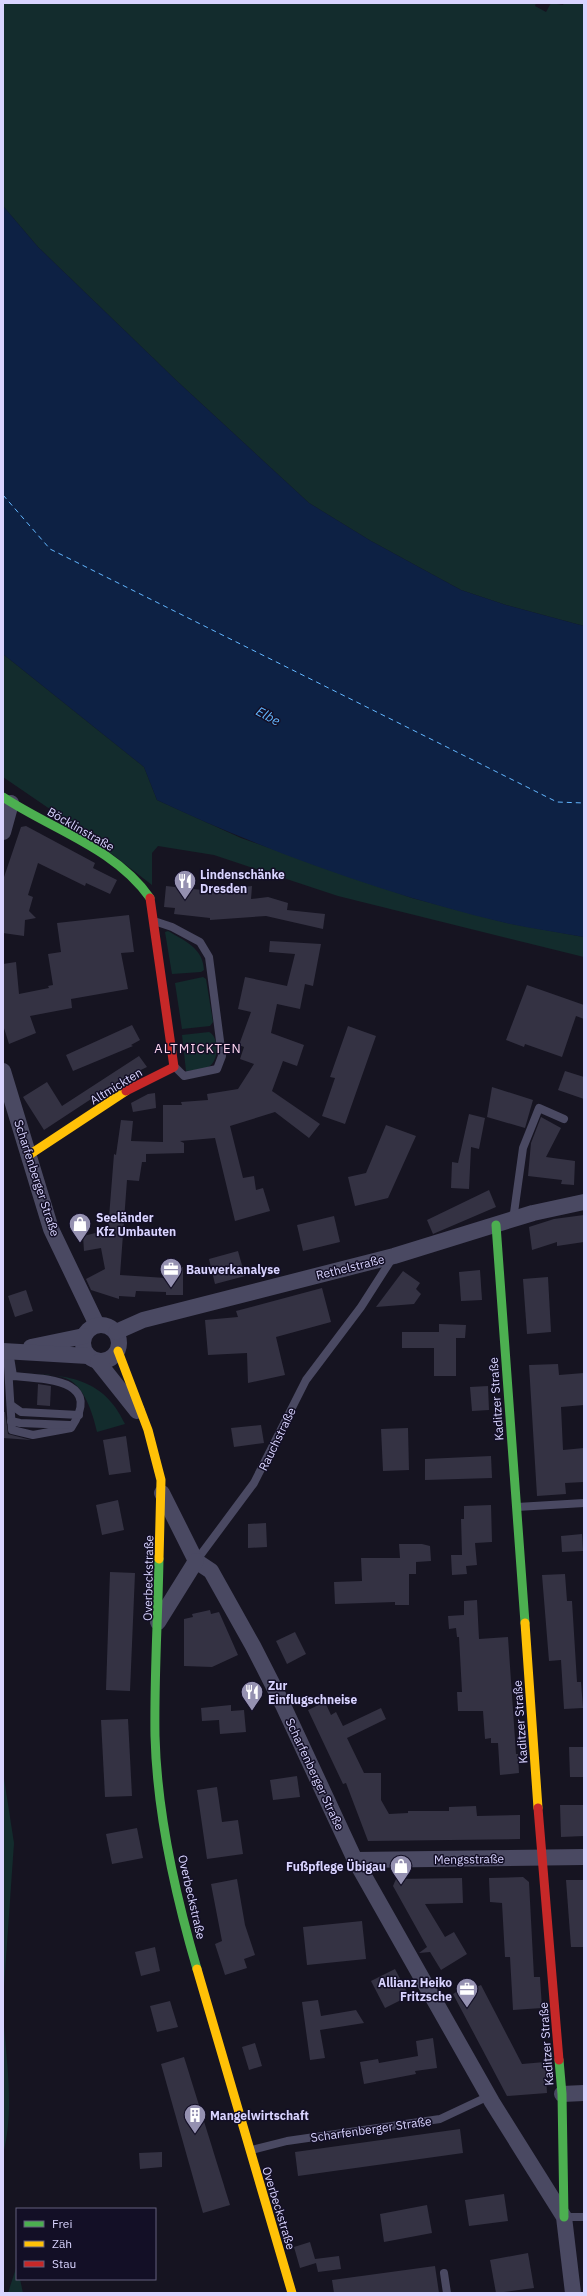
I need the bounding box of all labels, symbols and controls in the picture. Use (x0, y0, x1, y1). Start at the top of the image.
water label: Elbe (253, 703, 283, 730)
street label: Böcklinstraße (45, 804, 118, 854)
place label: Lindenschänke Dresden (200, 867, 285, 896)
restaurant icon: Lindenschänke Dresden (172, 868, 198, 901)
district label: ALTMICKTEN (154, 1040, 242, 1057)
street label: Altmickten (87, 1065, 145, 1107)
street label: Scharfenberger Straße (11, 1118, 63, 1239)
place label: Seeländer Kfz Umbauten (96, 1210, 176, 1239)
shop icon: Seeländer Kfz Umbauten (67, 1211, 93, 1244)
street label: Rethelstraße (314, 1251, 386, 1283)
office icon: Bauwerkanalyse (158, 1256, 184, 1289)
place label: Bauwerkanalyse (186, 1262, 280, 1277)
street label: Kaditzer Straße (486, 1356, 506, 1441)
street label: Rauchstraße (255, 1404, 299, 1473)
street label: Overbeckstraße (140, 1534, 156, 1621)
place label: Zur Einflugschneise (268, 1678, 357, 1707)
restaurant icon: Zur Einflugschneise (239, 1679, 265, 1712)
street label: Kaditzer Straße (510, 1679, 530, 1764)
street label: Scharfenberger Straße (282, 1716, 348, 1833)
street label: Mengsstraße (434, 1851, 505, 1867)
street label: Overbeckstraße (175, 1853, 209, 1941)
shop icon: Fußpflege Übigau (388, 1853, 414, 1886)
place label: Fußpflege Übigau (286, 1859, 386, 1874)
place label: Allianz Heiko Fritzsche (378, 1975, 452, 2004)
office icon: Allianz Heiko Fritzsche (454, 1976, 480, 2009)
street label: Kaditzer Straße (536, 2001, 556, 2086)
building icon: Mangelwirtschaft (182, 2102, 208, 2135)
place label: Mangelwirtschaft (210, 2108, 309, 2123)
street label: Scharfenberger Straße (310, 2113, 433, 2145)
street label: Overbeckstraße (259, 2165, 299, 2252)
legend (16, 2208, 156, 2280)
text: Frei (52, 2216, 72, 2231)
text: Zäh (52, 2236, 72, 2251)
text: Stau (52, 2256, 76, 2271)

